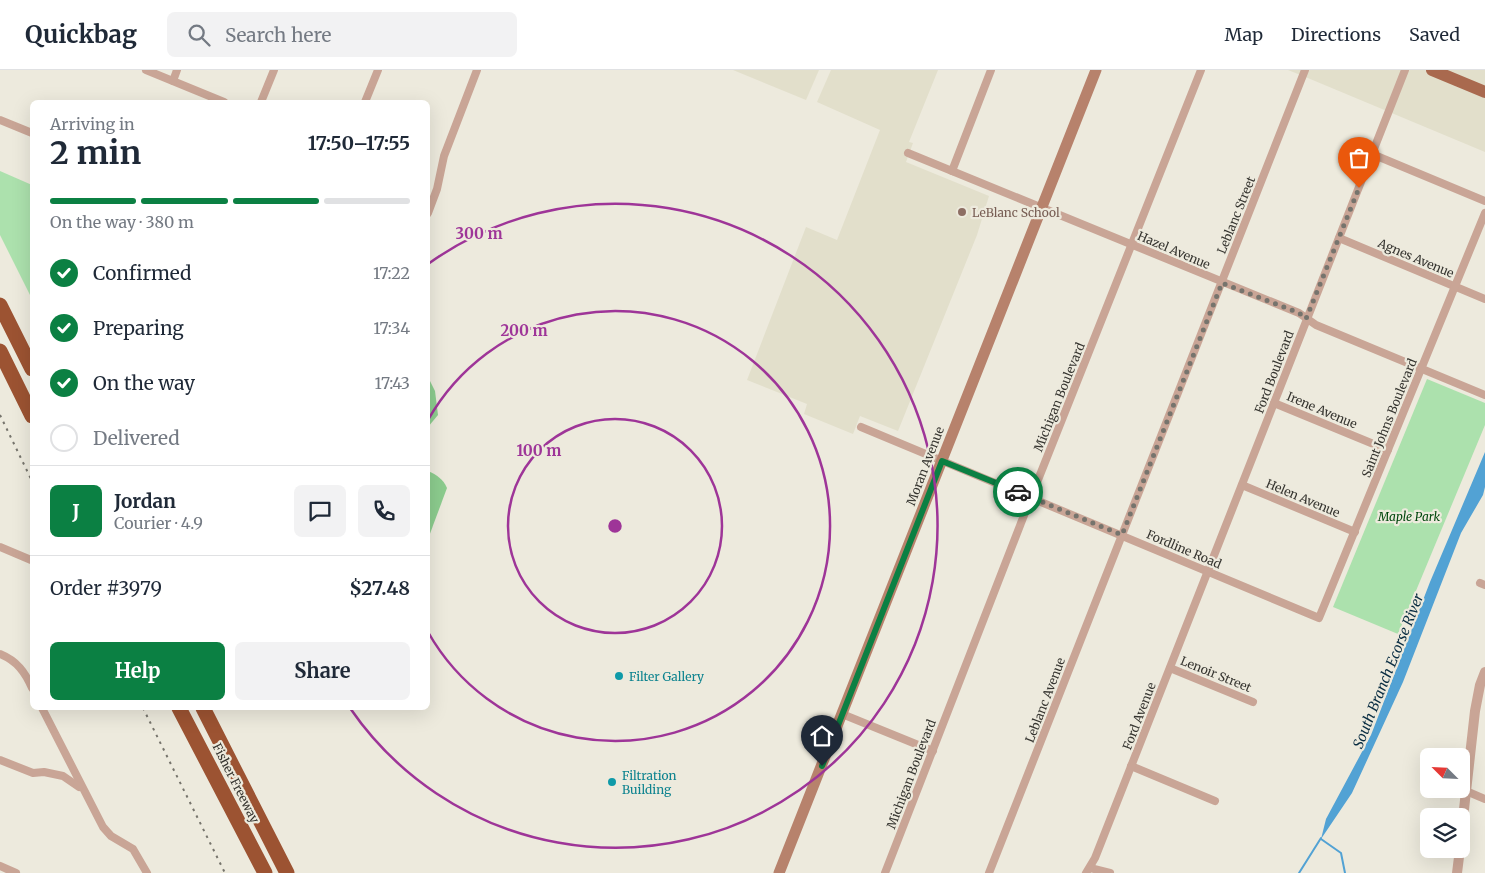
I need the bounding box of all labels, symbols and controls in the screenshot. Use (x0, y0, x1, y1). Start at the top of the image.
search box (167, 12, 517, 57)
text: Quickbag (25, 19, 137, 50)
icon: search (185, 21, 213, 49)
text: Search here (225, 23, 331, 47)
text: Map (1225, 23, 1263, 46)
text: Directions (1291, 23, 1381, 46)
text: Saved (1409, 23, 1460, 46)
text: Arriving in (50, 114, 135, 134)
text: 17:50–17:55 (308, 131, 410, 155)
text: 2 min (50, 133, 141, 173)
pin (1338, 137, 1380, 188)
icon: bag (1345, 144, 1373, 172)
street label: Leblanc Street (1214, 174, 1258, 256)
place label: LeBlanc School (972, 205, 1060, 220)
marker: LeBlanc School (956, 206, 968, 218)
text: On the way · 380 m (50, 212, 194, 232)
text: 300 m (455, 224, 503, 243)
street label: Hazel Avenue (1135, 228, 1213, 272)
street label: Agnes Avenue (1375, 235, 1456, 281)
icon: check (50, 259, 78, 287)
text: Confirmed (93, 261, 191, 285)
text: 17:22 (373, 263, 410, 283)
icon: check (50, 314, 78, 342)
text: Preparing (93, 316, 184, 340)
text: 17:34 (373, 318, 410, 338)
text: 200 m (500, 321, 548, 340)
street label: Ford Boulevard (1251, 329, 1297, 415)
street label: Michigan Boulevard (1030, 340, 1088, 454)
street label: Saint Johns Boulevard (1358, 356, 1420, 480)
icon: check (50, 369, 78, 397)
text: On the way (93, 371, 195, 395)
text: 17:43 (375, 373, 410, 393)
street label: Irene Avenue (1285, 388, 1359, 432)
street label: Moran Avenue (903, 424, 947, 508)
text: Delivered (93, 426, 180, 450)
text: 100 m (517, 441, 561, 460)
courier (993, 467, 1043, 517)
street label: Helen Avenue (1264, 476, 1342, 520)
icon: car (1004, 478, 1032, 506)
button: chat (294, 485, 346, 537)
button: phone (358, 485, 410, 537)
text: Jordan (114, 489, 176, 513)
text: J (72, 499, 80, 523)
park label: Maple Park (1377, 509, 1440, 524)
text: Courier · 4.9 (114, 513, 203, 533)
centre of rings (606, 517, 624, 535)
street label: Fordline Road (1144, 526, 1224, 572)
text: Order #3979 (50, 576, 162, 600)
text: $27.48 (349, 576, 410, 600)
water label: South Branch Ecorse River (1349, 591, 1427, 751)
button: Help (50, 642, 225, 700)
button: Share (235, 642, 410, 700)
street label: Lenoir Street (1178, 653, 1254, 695)
street label: Leblanc Avenue (1022, 655, 1068, 745)
place label: Filter Gallery (629, 669, 704, 684)
marker: Filter Gallery (613, 670, 625, 682)
street label: Ford Avenue (1119, 680, 1159, 752)
pin (801, 715, 843, 766)
street label: Michigan Boulevard (883, 717, 939, 831)
icon: home (808, 722, 836, 750)
street label: Fisher Freeway (209, 741, 263, 825)
north arrow (1420, 748, 1470, 798)
map controls (1420, 748, 1470, 858)
place label: Filtration Building (622, 768, 677, 797)
marker: Filtration Building (606, 776, 618, 788)
button: layers (1420, 808, 1470, 858)

